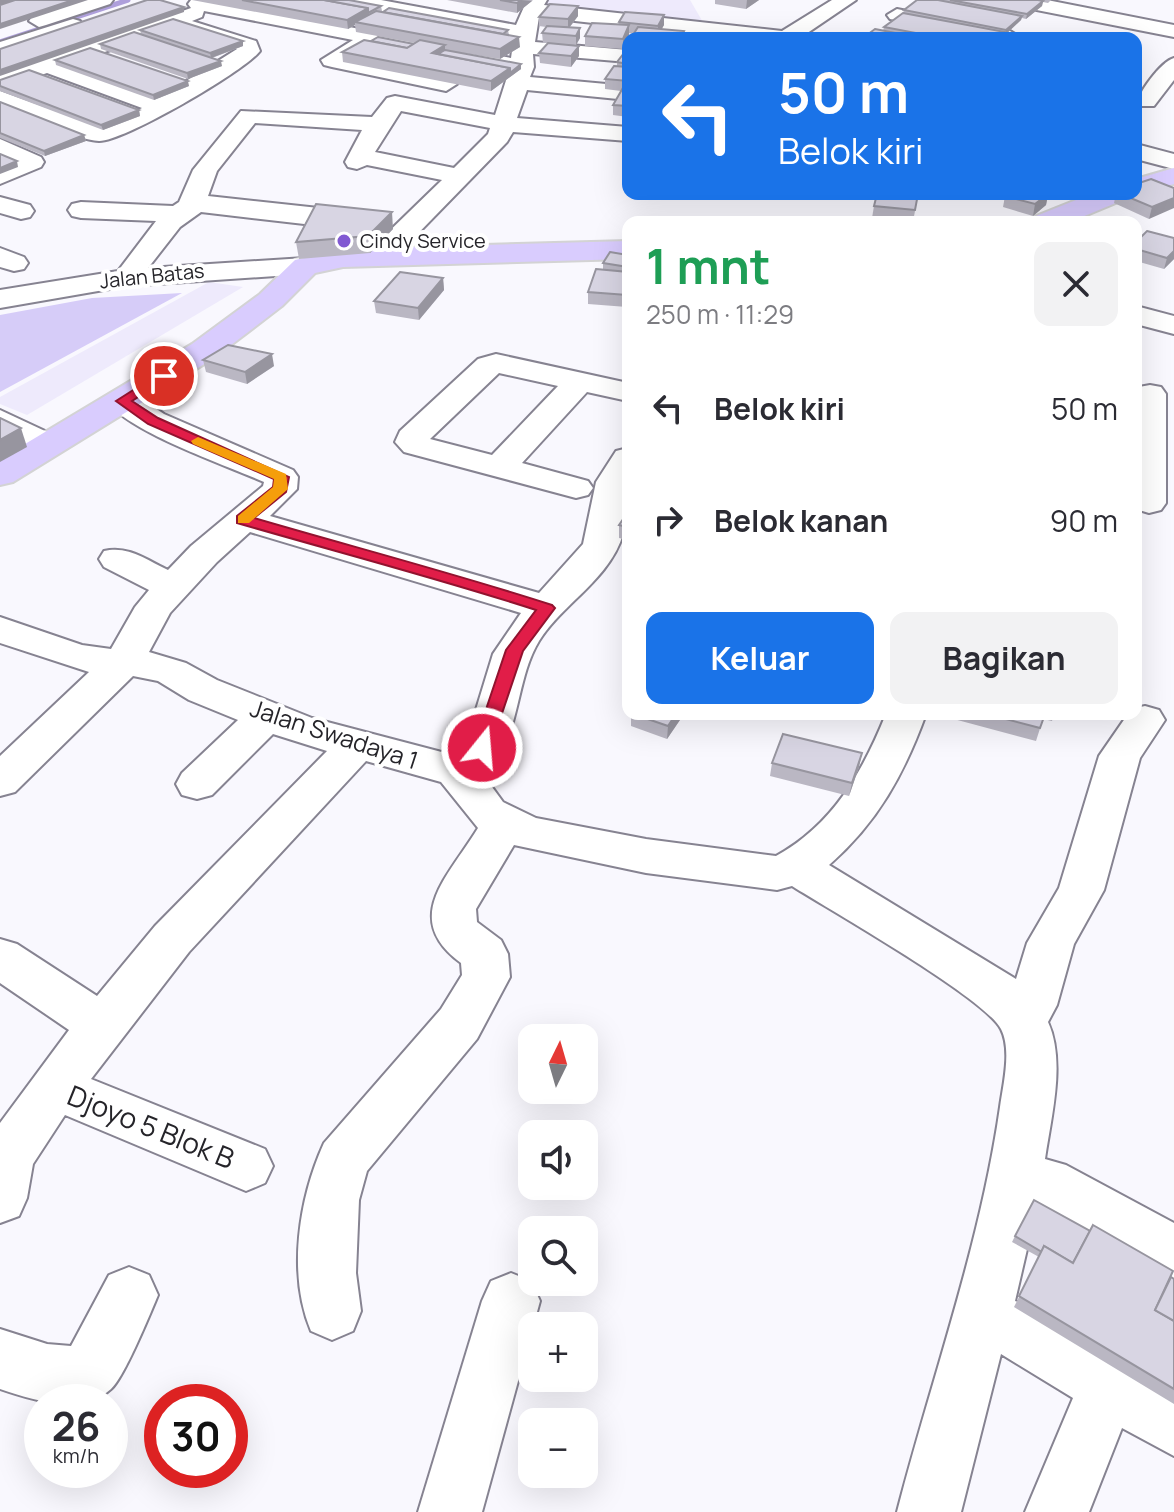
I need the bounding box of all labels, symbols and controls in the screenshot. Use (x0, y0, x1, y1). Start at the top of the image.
text: 50 m (778, 53, 909, 130)
icon: left (646, 64, 750, 168)
text: Belok kiri (778, 126, 924, 175)
place label: Cindy Service (360, 227, 486, 254)
marker: Cindy Service (335, 232, 353, 250)
text: 1 mnt (646, 233, 771, 298)
button: close (1034, 242, 1118, 326)
street label: Jalan Batas (98, 257, 206, 294)
text: 250 m · 11:29 (646, 296, 794, 332)
pin (130, 342, 198, 410)
icon: arrive (142, 354, 186, 398)
icon: left (646, 386, 690, 430)
text: Belok kiri (714, 388, 845, 429)
text: 50 m (1051, 388, 1118, 429)
icon: right (646, 498, 690, 542)
text: Belok kanan (714, 500, 888, 541)
text: 90 m (1050, 500, 1118, 541)
button: Keluar (646, 612, 874, 704)
button: Bagikan (890, 612, 1118, 704)
street label: Jalan Swadaya 1 (246, 691, 423, 776)
position arrow (440, 706, 524, 790)
north arrow (518, 1024, 598, 1104)
map controls (518, 1024, 598, 1488)
street label: Djoyo 5 Blok B (62, 1075, 240, 1177)
button: sound (518, 1120, 598, 1200)
button: search (518, 1216, 598, 1296)
button: + (518, 1312, 598, 1392)
speed limit sign: 30 (144, 1384, 248, 1488)
text: 26 (52, 1398, 100, 1453)
button: − (518, 1408, 598, 1488)
text: km/h (53, 1442, 99, 1469)

